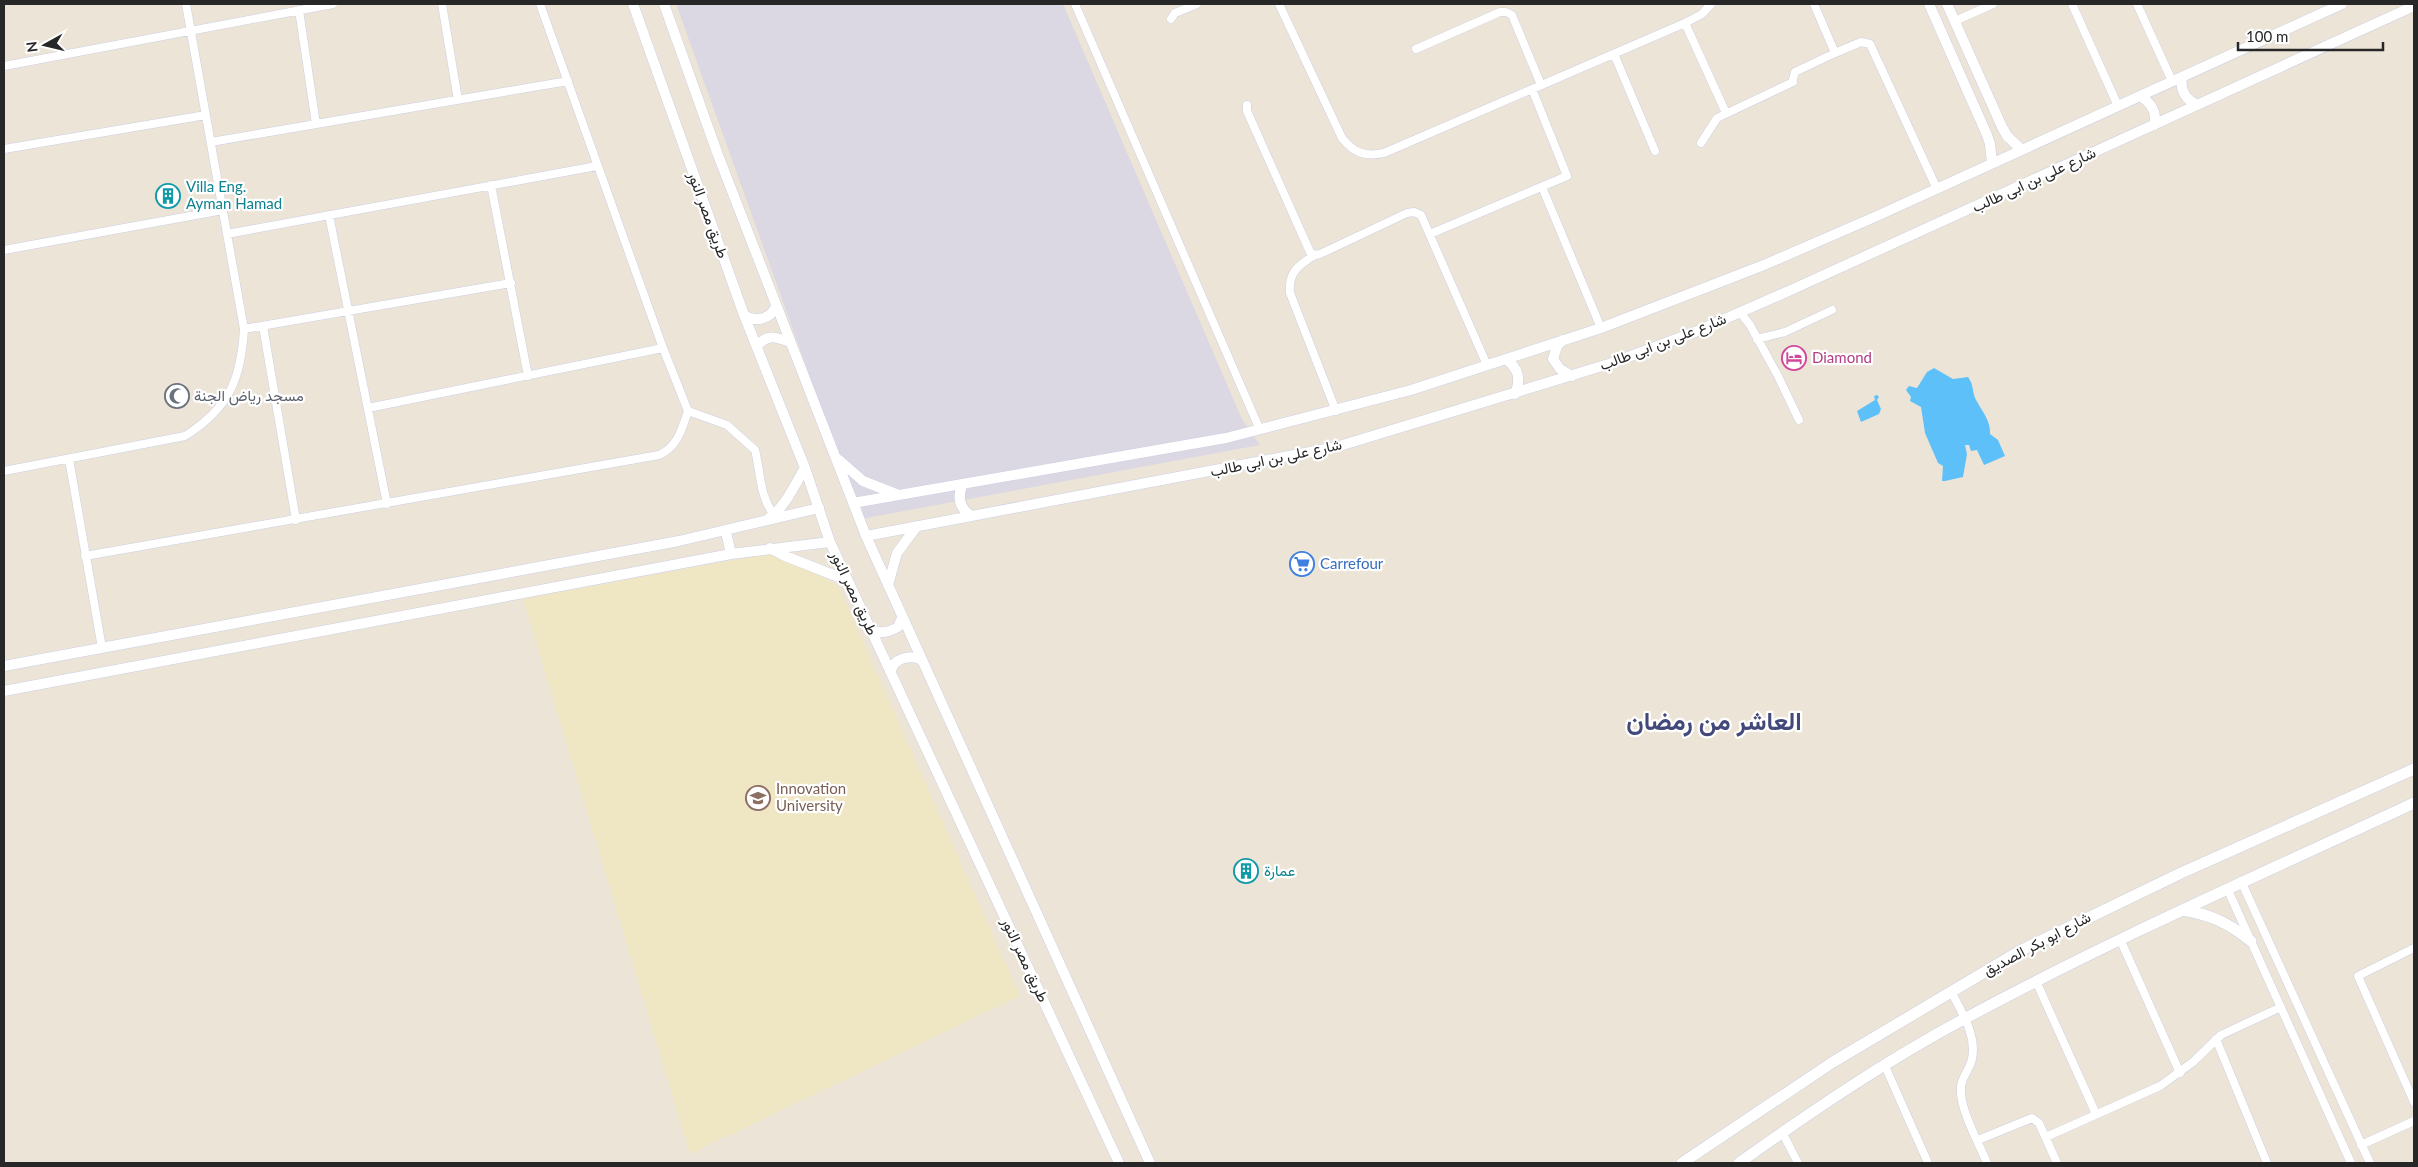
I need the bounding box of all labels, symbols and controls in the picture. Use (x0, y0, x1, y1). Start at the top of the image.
north arrow (20, 20, 70, 70)
scale bar (2238, 20, 2383, 52)
text: 100 m (2246, 27, 2288, 45)
text: N (22, 40, 41, 53)
street label: شارع على بن ابى طالب (1969, 143, 2100, 218)
street label: طريق مصر النور (683, 168, 733, 261)
place label: Villa Eng. Ayman Hamad (186, 177, 282, 212)
building icon: Villa Eng. Ayman Hamad (155, 183, 181, 209)
street label: شارع على بن ابى طالب (1597, 309, 1730, 376)
hotel icon: Diamond (1781, 345, 1807, 371)
place label: Diamond (1812, 348, 1872, 366)
mosque icon: مسجد رياض الجنة (164, 383, 190, 409)
place label: مسجد رياض الجنة (194, 386, 304, 406)
street label: شارع على بن ابى طالب (1208, 434, 1344, 483)
street label: طريق مصر النور (825, 547, 882, 639)
supermarket icon: Carrefour (1289, 551, 1315, 577)
place label: Carrefour (1320, 554, 1384, 572)
district label: العاشر من رمضان (1626, 705, 1802, 737)
place label: Innovation University (776, 779, 846, 814)
school or university icon: Innovation University (745, 785, 771, 811)
building icon: عمارة (1233, 858, 1259, 884)
place label: عمارة (1264, 861, 1295, 880)
street label: شارع ابو بكر الصديق (1980, 907, 2095, 982)
street label: طريق مصر النور (996, 914, 1053, 1006)

